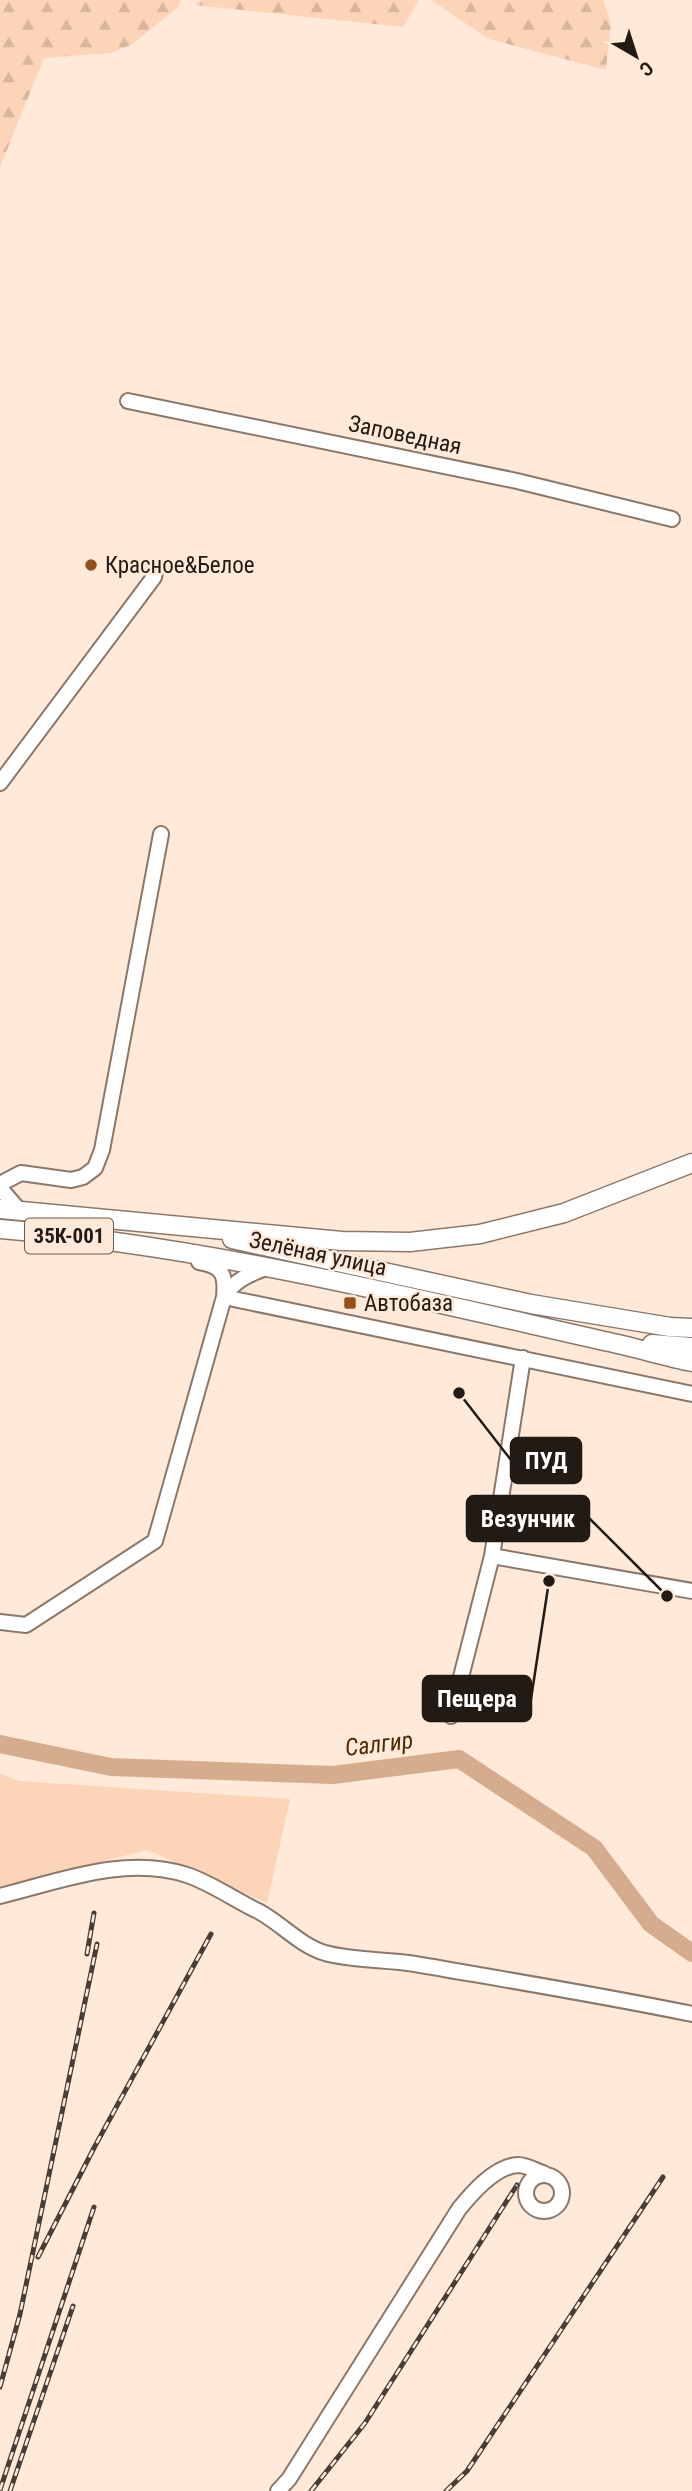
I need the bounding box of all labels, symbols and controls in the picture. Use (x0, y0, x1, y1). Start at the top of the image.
north arrow (601, 21, 671, 91)
text: С (635, 56, 658, 81)
street label: Заповедная (346, 410, 464, 460)
place label: Красное&Белое (105, 552, 255, 579)
marker: Красное&Белое (83, 557, 99, 573)
road number: 35К-001 (25, 1218, 113, 1254)
street label: Зелёная улица (247, 1226, 389, 1282)
place label: Автобаза (364, 1290, 453, 1317)
marker: Автобаза (342, 1295, 358, 1311)
callout: ПУД (511, 1438, 581, 1483)
text: ПУД (525, 1447, 568, 1475)
callout: Везунчик (467, 1496, 589, 1541)
text: Везунчик (481, 1505, 575, 1533)
callout: Пещера (423, 1676, 531, 1721)
text: Пещера (437, 1685, 517, 1713)
water label: Салгир (343, 1726, 415, 1762)

